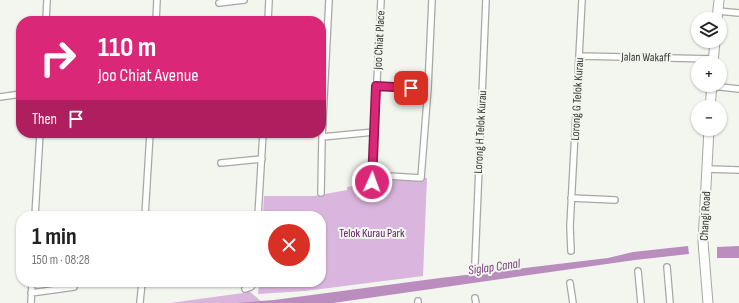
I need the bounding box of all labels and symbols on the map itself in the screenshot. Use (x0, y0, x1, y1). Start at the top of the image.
street label: Joo Chiat Place (370, 10, 389, 71)
street label: Jalan Wakaff (620, 50, 671, 65)
street label: Lorong G Telok Kurau (568, 57, 587, 141)
pin (394, 71, 428, 105)
street label: Lorong H Telok Kurau (471, 90, 490, 174)
position arrow (351, 161, 393, 203)
street label: Changi Road (697, 191, 714, 241)
park label: Telok Kurau Park (339, 226, 405, 241)
water label: Siglap Canal (467, 255, 522, 279)

